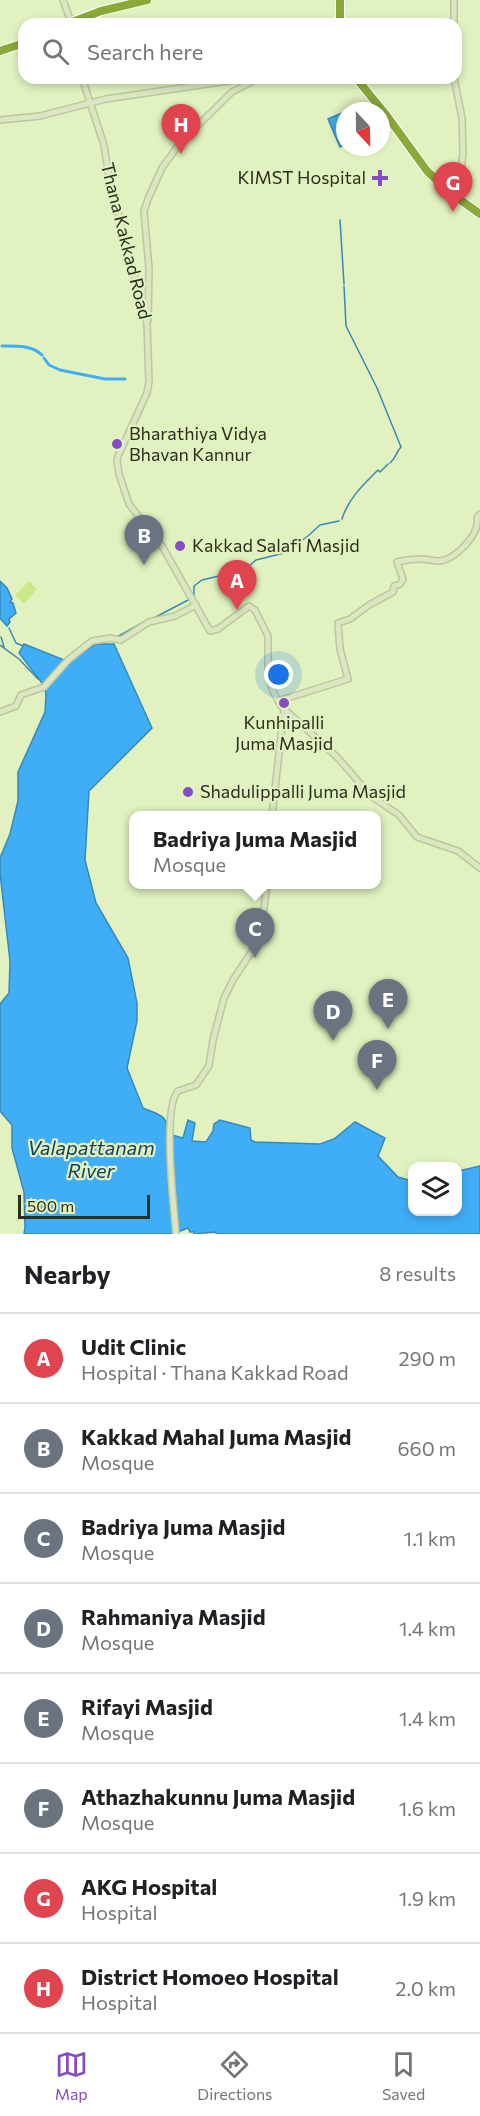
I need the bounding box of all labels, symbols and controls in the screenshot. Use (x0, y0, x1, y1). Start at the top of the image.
search box (18, 18, 462, 84)
icon: search (39, 35, 72, 68)
text: Search here (87, 38, 203, 65)
north arrow (336, 102, 390, 156)
pin: H (162, 104, 201, 154)
street label: Thana Kakkad Road (97, 160, 157, 321)
pin: G (434, 162, 472, 212)
place label: KIMST Hospital (237, 166, 366, 188)
marker: KIMST Hospital (371, 169, 389, 187)
place label: Bharathiya Vidya Bhavan Kannur (129, 422, 267, 465)
marker: Bharathiya Vidya Bhavan Kannur (110, 437, 124, 451)
pin: B (124, 516, 164, 565)
place label: Kakkad Salafi Masjid (192, 534, 360, 556)
marker: Kakkad Salafi Masjid (173, 539, 187, 553)
pin: A (218, 560, 256, 610)
your location (264, 660, 293, 689)
marker: Kunhipalli Juma Masjid (277, 696, 291, 710)
place label: Kunhipalli Juma Masjid (235, 711, 333, 754)
place label: Shadulippalli Juma Masjid (200, 780, 406, 802)
marker: Shadulippalli Juma Masjid (181, 785, 195, 799)
popup (129, 811, 381, 889)
text: Badriya Juma Masjid (153, 825, 357, 852)
text: Mosque (153, 852, 226, 876)
pin: C (236, 908, 274, 958)
pin: E (368, 980, 408, 1029)
pin: D (314, 992, 352, 1041)
pin: F (358, 1040, 397, 1090)
water label: Valapattanam River (27, 1135, 155, 1182)
map controls (408, 1162, 462, 1216)
button: layers (408, 1162, 462, 1216)
scale bar (18, 1192, 150, 1220)
text: 500 m (27, 1196, 74, 1215)
text: Nearby (24, 1258, 111, 1289)
text: 8 results (379, 1261, 456, 1285)
text: Udit Clinic (81, 1333, 186, 1360)
text: A (36, 1346, 51, 1370)
text: 290 m (398, 1346, 456, 1370)
text: Hospital · Thana Kakkad Road (81, 1360, 349, 1384)
text: Kakkad Mahal Juma Masjid (81, 1423, 351, 1450)
text: B (37, 1436, 50, 1460)
text: 660 m (397, 1436, 456, 1460)
text: Mosque (81, 1450, 154, 1474)
text: Badriya Juma Masjid (81, 1513, 285, 1540)
text: C (37, 1526, 50, 1550)
text: 1.1 km (404, 1526, 456, 1550)
text: Mosque (81, 1540, 154, 1564)
text: Rahmaniya Masjid (81, 1603, 266, 1630)
text: D (36, 1616, 51, 1640)
text: 1.4 km (399, 1616, 456, 1640)
text: Mosque (81, 1630, 154, 1654)
text: Rifayi Masjid (81, 1693, 213, 1720)
text: E (38, 1706, 49, 1730)
text: 1.4 km (399, 1706, 456, 1730)
text: Mosque (81, 1720, 154, 1744)
text: Athazhakunnu Juma Masjid (81, 1783, 355, 1810)
text: F (38, 1796, 49, 1820)
text: 1.6 km (399, 1796, 456, 1820)
text: Mosque (81, 1810, 154, 1834)
text: AKG Hospital (81, 1873, 217, 1900)
text: G (36, 1886, 51, 1910)
text: 1.9 km (399, 1886, 456, 1910)
text: Hospital (81, 1900, 158, 1924)
text: District Homoeo Hospital (81, 1963, 339, 1990)
text: H (36, 1976, 51, 2000)
text: 2.0 km (395, 1976, 456, 2000)
text: Hospital (81, 1990, 158, 2014)
tab: Map (55, 2048, 88, 2103)
tab: Directions (197, 2048, 272, 2103)
tab: Saved (382, 2048, 425, 2103)

